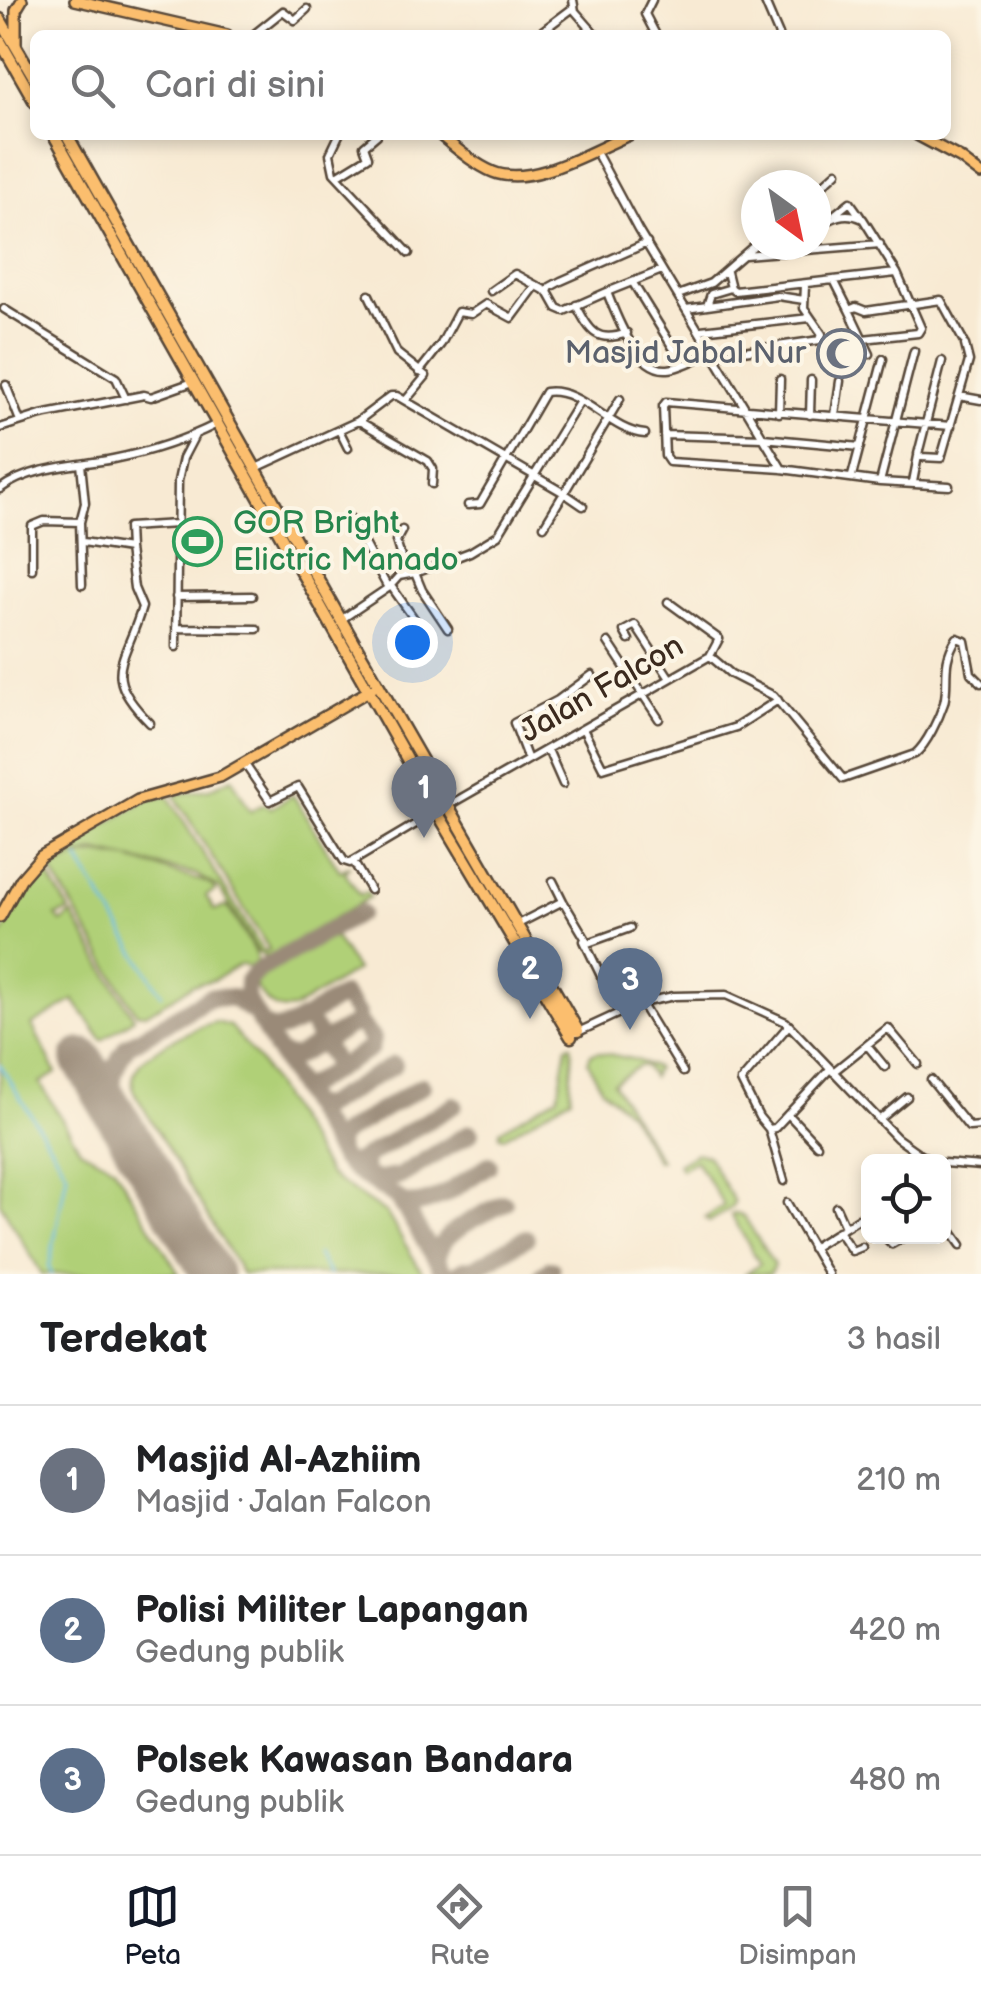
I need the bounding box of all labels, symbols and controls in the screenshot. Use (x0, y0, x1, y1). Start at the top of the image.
search box (30, 30, 951, 140)
icon: search (65, 58, 120, 113)
text: Cari di sini (145, 63, 325, 108)
north arrow (741, 170, 831, 260)
mosque icon: Masjid Jabal Nur (815, 327, 867, 379)
place label: Masjid Jabal Nur (565, 334, 806, 373)
place label: GOR Bright Elictric Manado (233, 504, 459, 580)
sports icon: GOR Bright Elictric Manado (172, 515, 224, 567)
your location (387, 617, 438, 668)
street label: Jalan Falcon (513, 627, 691, 751)
pin: 1 (392, 756, 456, 838)
pin: 2 (498, 936, 562, 1019)
pin: 3 (598, 948, 662, 1030)
map controls (861, 1154, 951, 1244)
button: locate (861, 1154, 951, 1244)
text: Terdekat (40, 1314, 207, 1365)
text: 3 hasil (846, 1320, 941, 1359)
text: Masjid Al-Azhiim (135, 1438, 421, 1483)
text: 1 (66, 1461, 79, 1500)
text: 210 m (856, 1461, 941, 1500)
text: Masjid · Jalan Falcon (135, 1483, 431, 1522)
text: Polisi Militer Lapangan (135, 1588, 529, 1633)
text: 2 (63, 1611, 82, 1650)
text: 420 m (849, 1611, 941, 1650)
text: Gedung publik (135, 1633, 344, 1672)
text: Polsek Kawasan Bandara (135, 1738, 573, 1783)
text: 3 (63, 1761, 82, 1800)
text: 480 m (849, 1761, 941, 1800)
text: Gedung publik (135, 1783, 344, 1822)
tab: Peta (124, 1879, 181, 1972)
tab: Rute (430, 1879, 490, 1972)
tab: Disimpan (738, 1879, 857, 1972)

